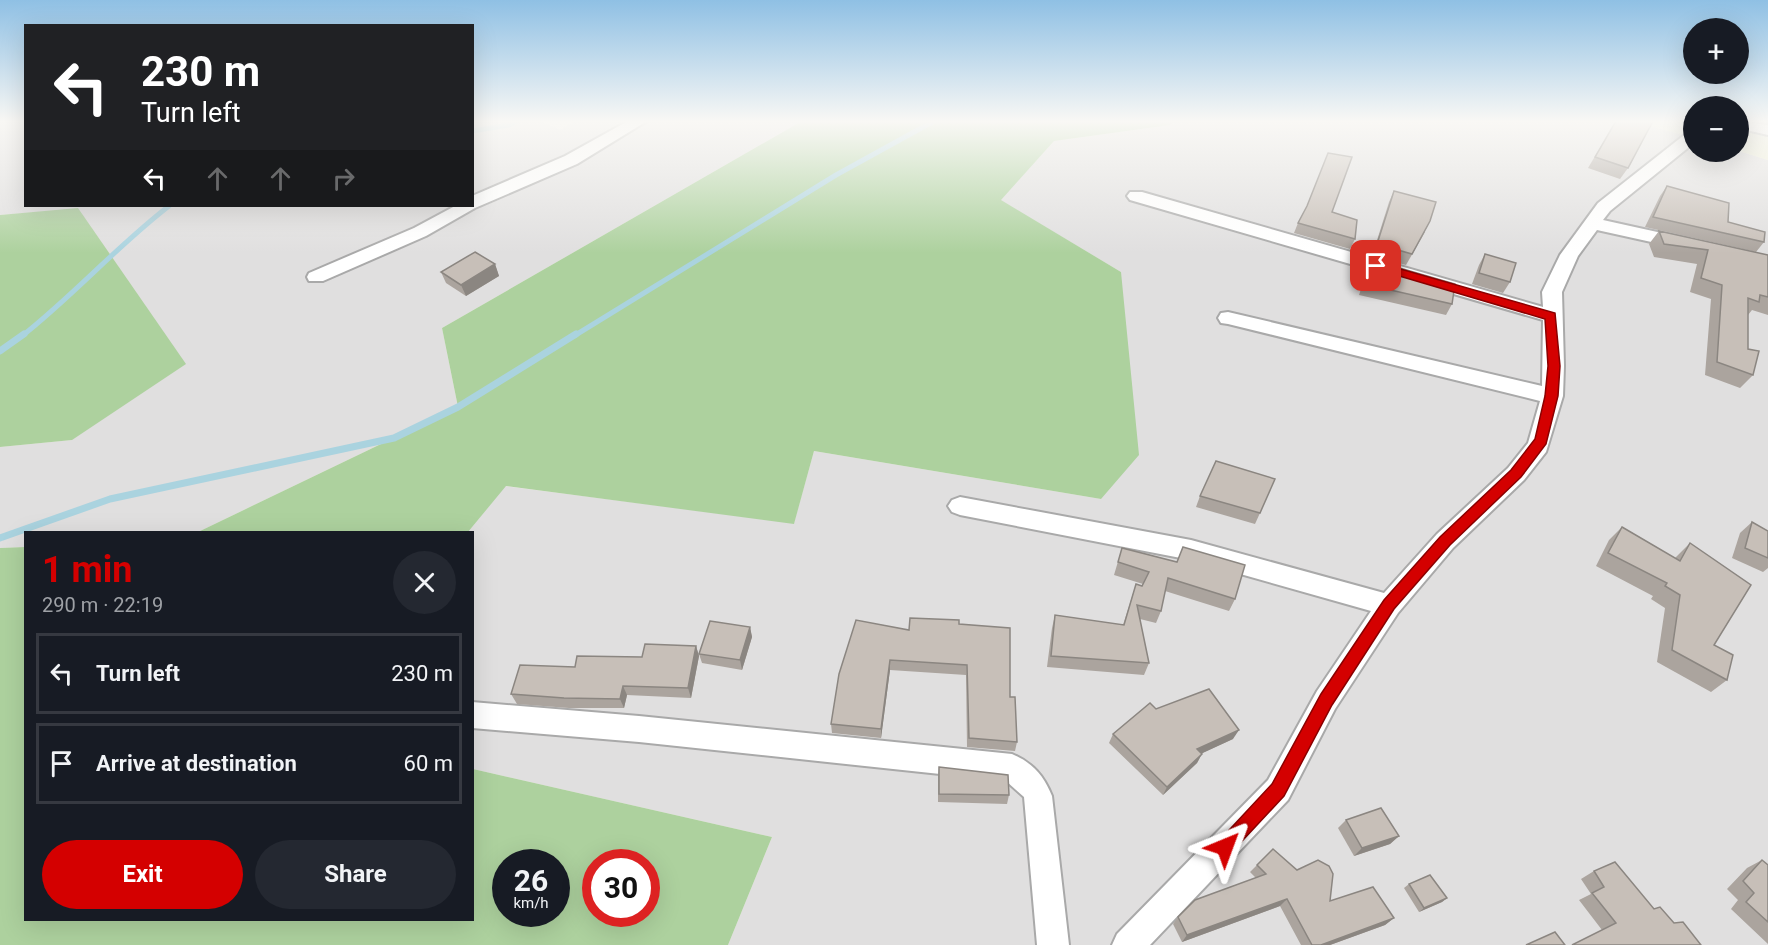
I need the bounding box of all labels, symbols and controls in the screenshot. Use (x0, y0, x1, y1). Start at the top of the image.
map controls (1683, 18, 1749, 162)
button: + (1683, 18, 1749, 84)
text: 230 m (141, 47, 260, 96)
icon: left (42, 48, 120, 126)
button: − (1683, 96, 1749, 162)
text: Turn left (141, 97, 241, 129)
icon: left (138, 162, 171, 195)
icon: ahead (201, 162, 234, 195)
icon: ahead (264, 162, 297, 195)
icon: right (327, 162, 360, 195)
pin (1350, 240, 1401, 291)
icon: arrive (1359, 249, 1392, 282)
text: 1 min (42, 549, 133, 591)
button: close (393, 551, 456, 614)
text: 290 m · 22:19 (42, 593, 163, 617)
icon: left (45, 657, 78, 690)
text: Turn left (96, 661, 180, 686)
text: 230 m (391, 661, 453, 686)
icon: arrive (45, 747, 78, 780)
text: Arrive at destination (96, 751, 297, 776)
text: 60 m (404, 751, 453, 776)
position arrow (1193, 815, 1257, 879)
button: Exit (42, 840, 243, 909)
button: Share (255, 840, 456, 909)
speed limit sign: 30 (582, 849, 660, 927)
text: 26 (514, 863, 548, 898)
text: km/h (513, 894, 549, 912)

